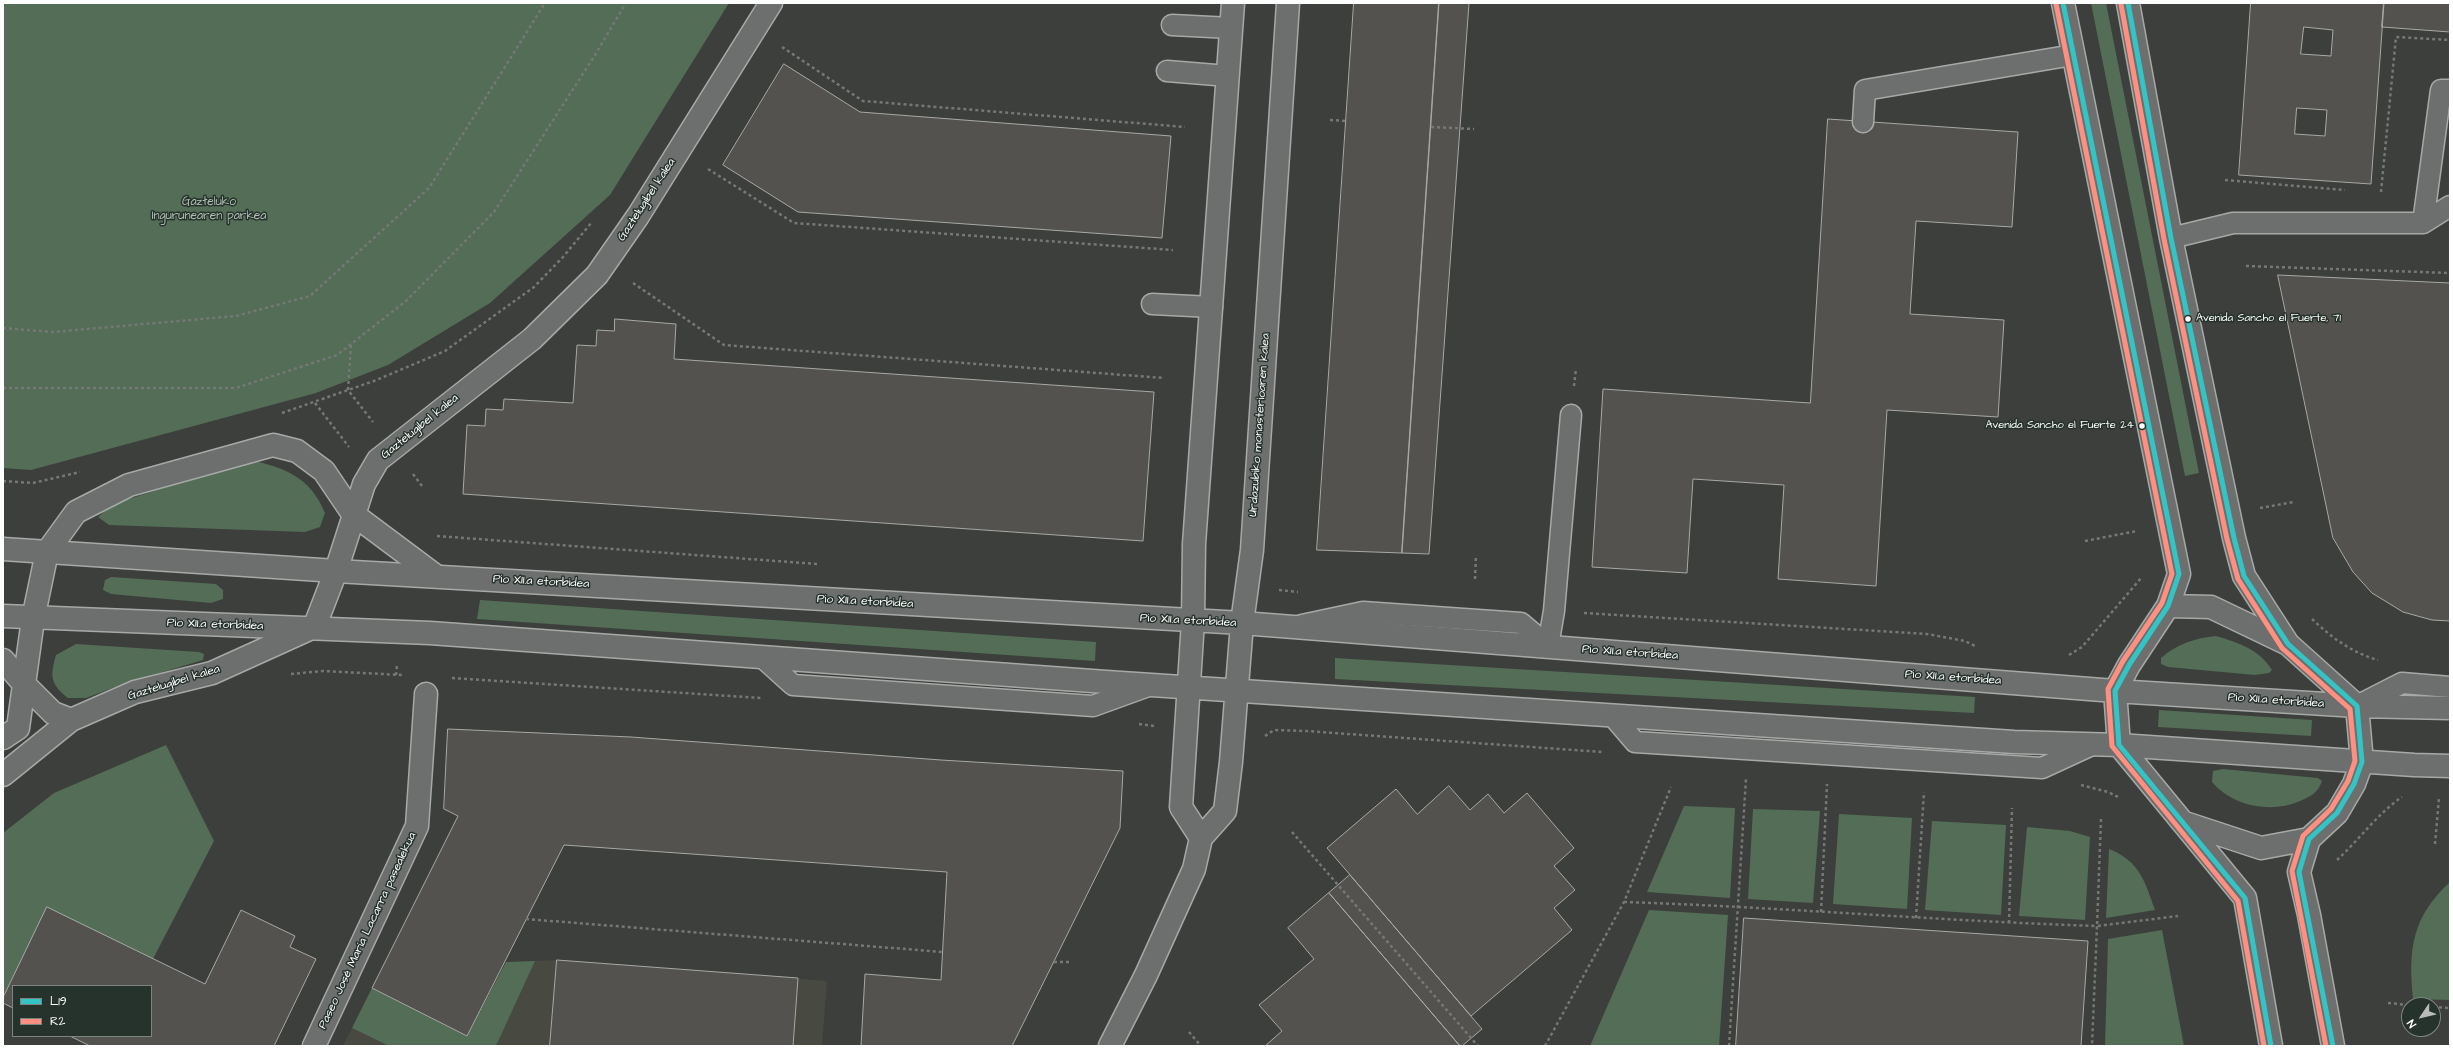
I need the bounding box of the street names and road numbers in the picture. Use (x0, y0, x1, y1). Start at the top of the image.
street label: Gaztelugibel kalea (615, 156, 679, 244)
street label: Urdazubiko monasterioaren kalea (1246, 333, 1274, 517)
street label: Gaztelugibel kalea (378, 391, 462, 463)
street label: Pio XII.a etorbidea (492, 572, 590, 592)
street label: Pio XII.a etorbidea (816, 592, 914, 612)
street label: Pio XII.a etorbidea (1139, 611, 1237, 631)
street label: Pio XII.a etorbidea (167, 616, 263, 634)
street label: Pio XII.a etorbidea (1581, 642, 1679, 664)
street label: Gaztelugibel kalea (126, 662, 222, 704)
street label: Pio XII.a etorbidea (1904, 667, 2002, 689)
street label: Pio XII.a etorbidea (2227, 690, 2325, 712)
street label: Paseo José María Lacarra pasealekua (316, 830, 420, 1032)

